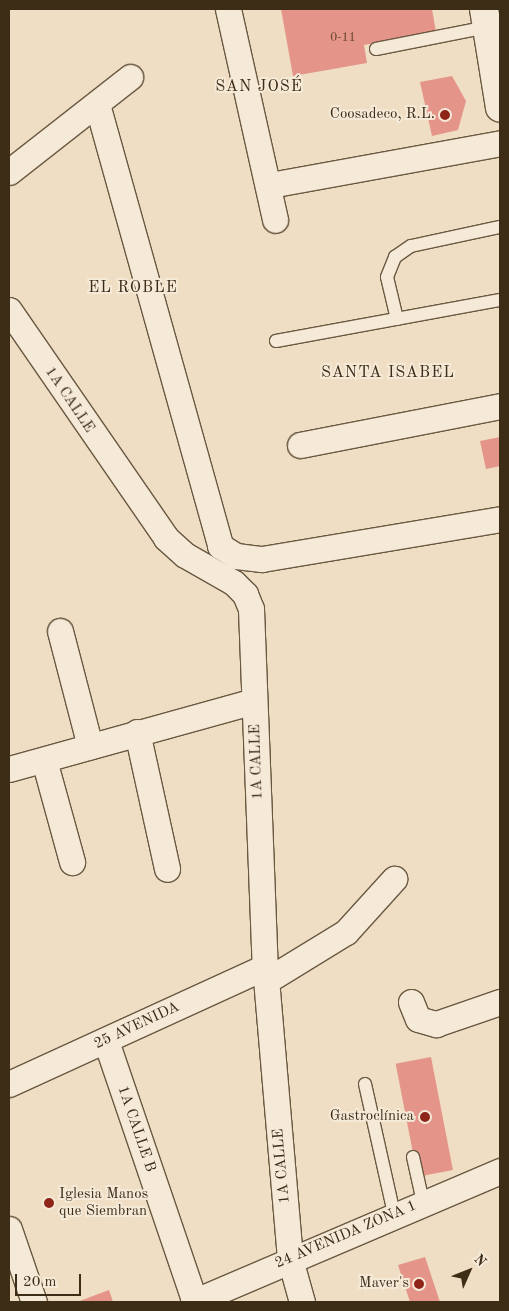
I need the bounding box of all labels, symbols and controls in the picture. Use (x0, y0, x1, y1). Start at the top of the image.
house number: 0-11 (330, 32, 356, 46)
district label: SAN JOSÉ (214, 77, 304, 97)
place label: Coosadeco, R.L. (330, 106, 435, 124)
marker: Coosadeco, R.L. (439, 109, 451, 121)
district label: EL ROBLE (87, 278, 179, 298)
district label: SANTA ISABEL (320, 363, 456, 383)
street label: 1A CALLE (40, 364, 98, 436)
street label: 1A CALLE (247, 724, 267, 800)
street label: 25 AVENIDA (91, 998, 183, 1054)
street label: 1A CALLE B (113, 1083, 159, 1175)
place label: Gastroclínica (330, 1108, 414, 1126)
marker: Gastroclínica (418, 1110, 432, 1124)
street label: 1A CALLE (270, 1128, 294, 1204)
place label: Iglesia Manos que Siembran (59, 1185, 148, 1220)
marker: Iglesia Manos que Siembran (43, 1197, 55, 1209)
street label: 24 AVENIDA ZONA 1 (272, 1197, 420, 1273)
north arrow (444, 1246, 494, 1296)
text: N (471, 1252, 489, 1269)
scale bar (18, 1264, 84, 1296)
text: 20 m (23, 1275, 57, 1290)
place label: Maver's (359, 1275, 409, 1293)
marker: Maver's (413, 1278, 425, 1290)

